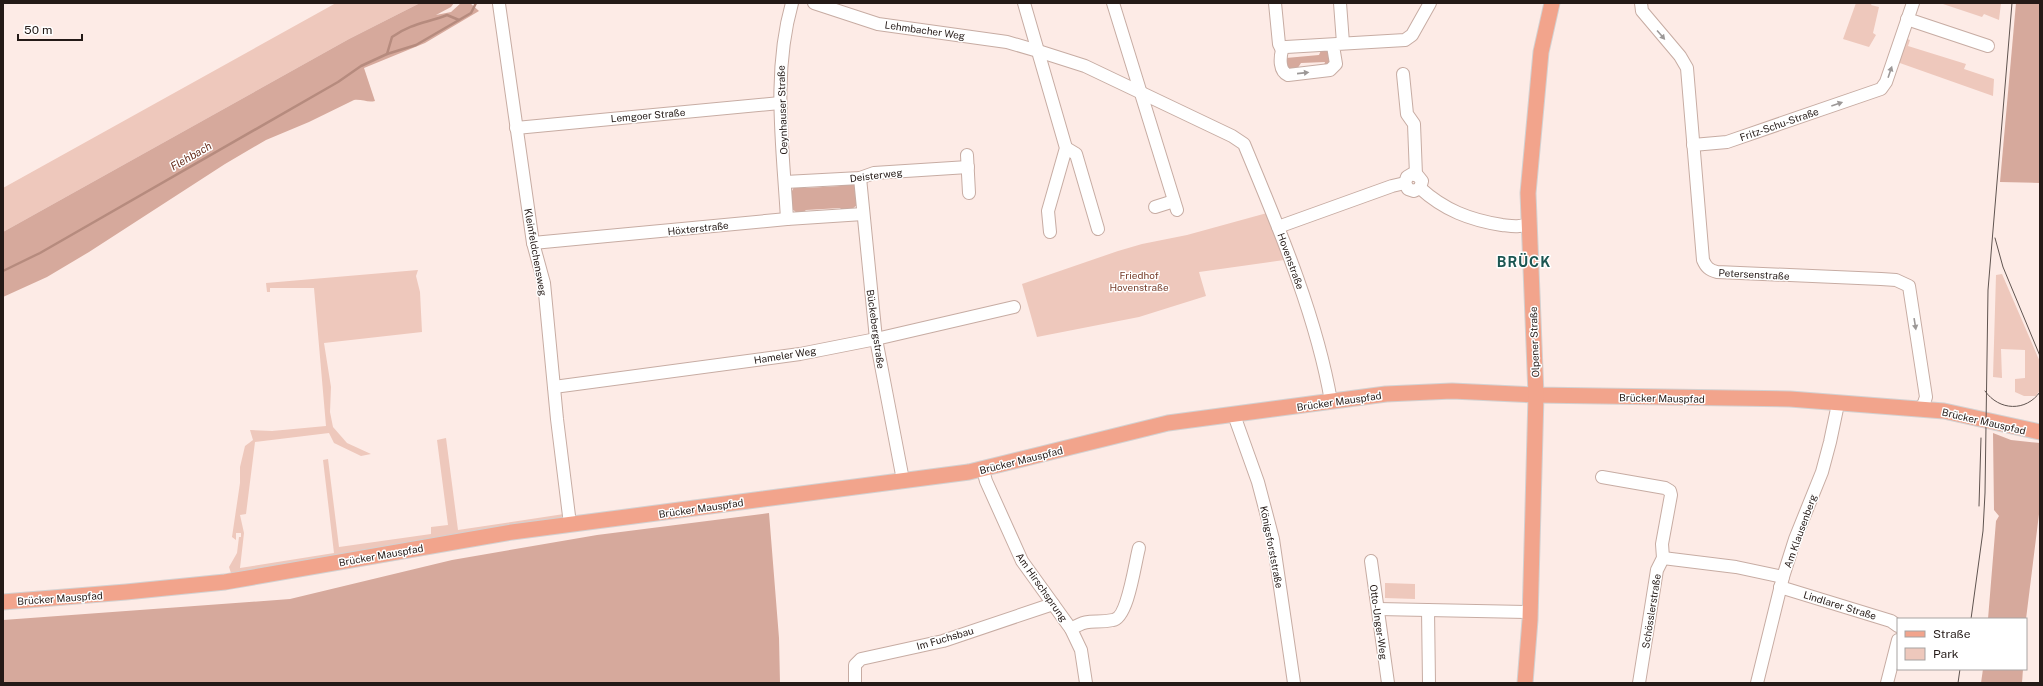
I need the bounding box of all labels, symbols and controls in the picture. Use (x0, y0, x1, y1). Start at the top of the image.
scale bar (18, 16, 82, 42)
street label: Lehmbacher Weg (884, 18, 966, 42)
text: 50 m (24, 23, 52, 37)
one-way arrow (1657, 30, 1666, 41)
street label: Oeynhauser Straße (774, 65, 790, 155)
one-way arrow (1887, 66, 1893, 78)
one-way arrow (1297, 70, 1309, 76)
one-way arrow (1832, 101, 1844, 107)
street label: Fritz-Schu-Straße (1738, 105, 1820, 143)
street label: Lemgoer Straße (610, 106, 686, 124)
water label: Flehbach (168, 139, 214, 173)
street label: Deisterweg (849, 166, 903, 184)
street label: Kleinfeldchensweg (522, 207, 550, 297)
street label: Höxterstraße (667, 219, 729, 237)
street label: Hovenstraße (1275, 231, 1307, 291)
district label: BRÜCK (1497, 253, 1551, 270)
street label: Petersenstraße (1718, 266, 1790, 282)
park label: Friedhof Hovenstraße (1109, 269, 1169, 293)
street label: Bückebergstraße (864, 289, 888, 370)
street label: Olpener Straße (1527, 306, 1541, 378)
one-way arrow (1912, 318, 1918, 330)
street label: Hameler Weg (753, 344, 817, 366)
street label: Brücker Mauspfad (1296, 389, 1382, 413)
street label: Brücker Mauspfad (1619, 391, 1705, 405)
street label: Brücker Mauspfad (1941, 406, 2027, 436)
street label: Brücker Mauspfad (978, 444, 1064, 476)
street label: Am Klausenberg (1781, 493, 1819, 569)
street label: Brücker Mauspfad (658, 496, 744, 520)
street label: Königsforststraße (1258, 505, 1286, 589)
street label: Brücker Mauspfad (338, 542, 424, 568)
street label: Am Hirschsprung (1014, 550, 1070, 624)
street label: Schösslerstraße (1639, 572, 1663, 649)
street label: Otto-Unger-Weg (1368, 584, 1390, 660)
street label: Lindlarer Straße (1802, 588, 1878, 622)
street label: Brücker Mauspfad (17, 589, 103, 607)
legend (1897, 618, 2027, 670)
street label: Im Fuchsbau (915, 624, 975, 652)
text: Straße (1933, 627, 1971, 641)
text: Park (1933, 647, 1959, 661)

